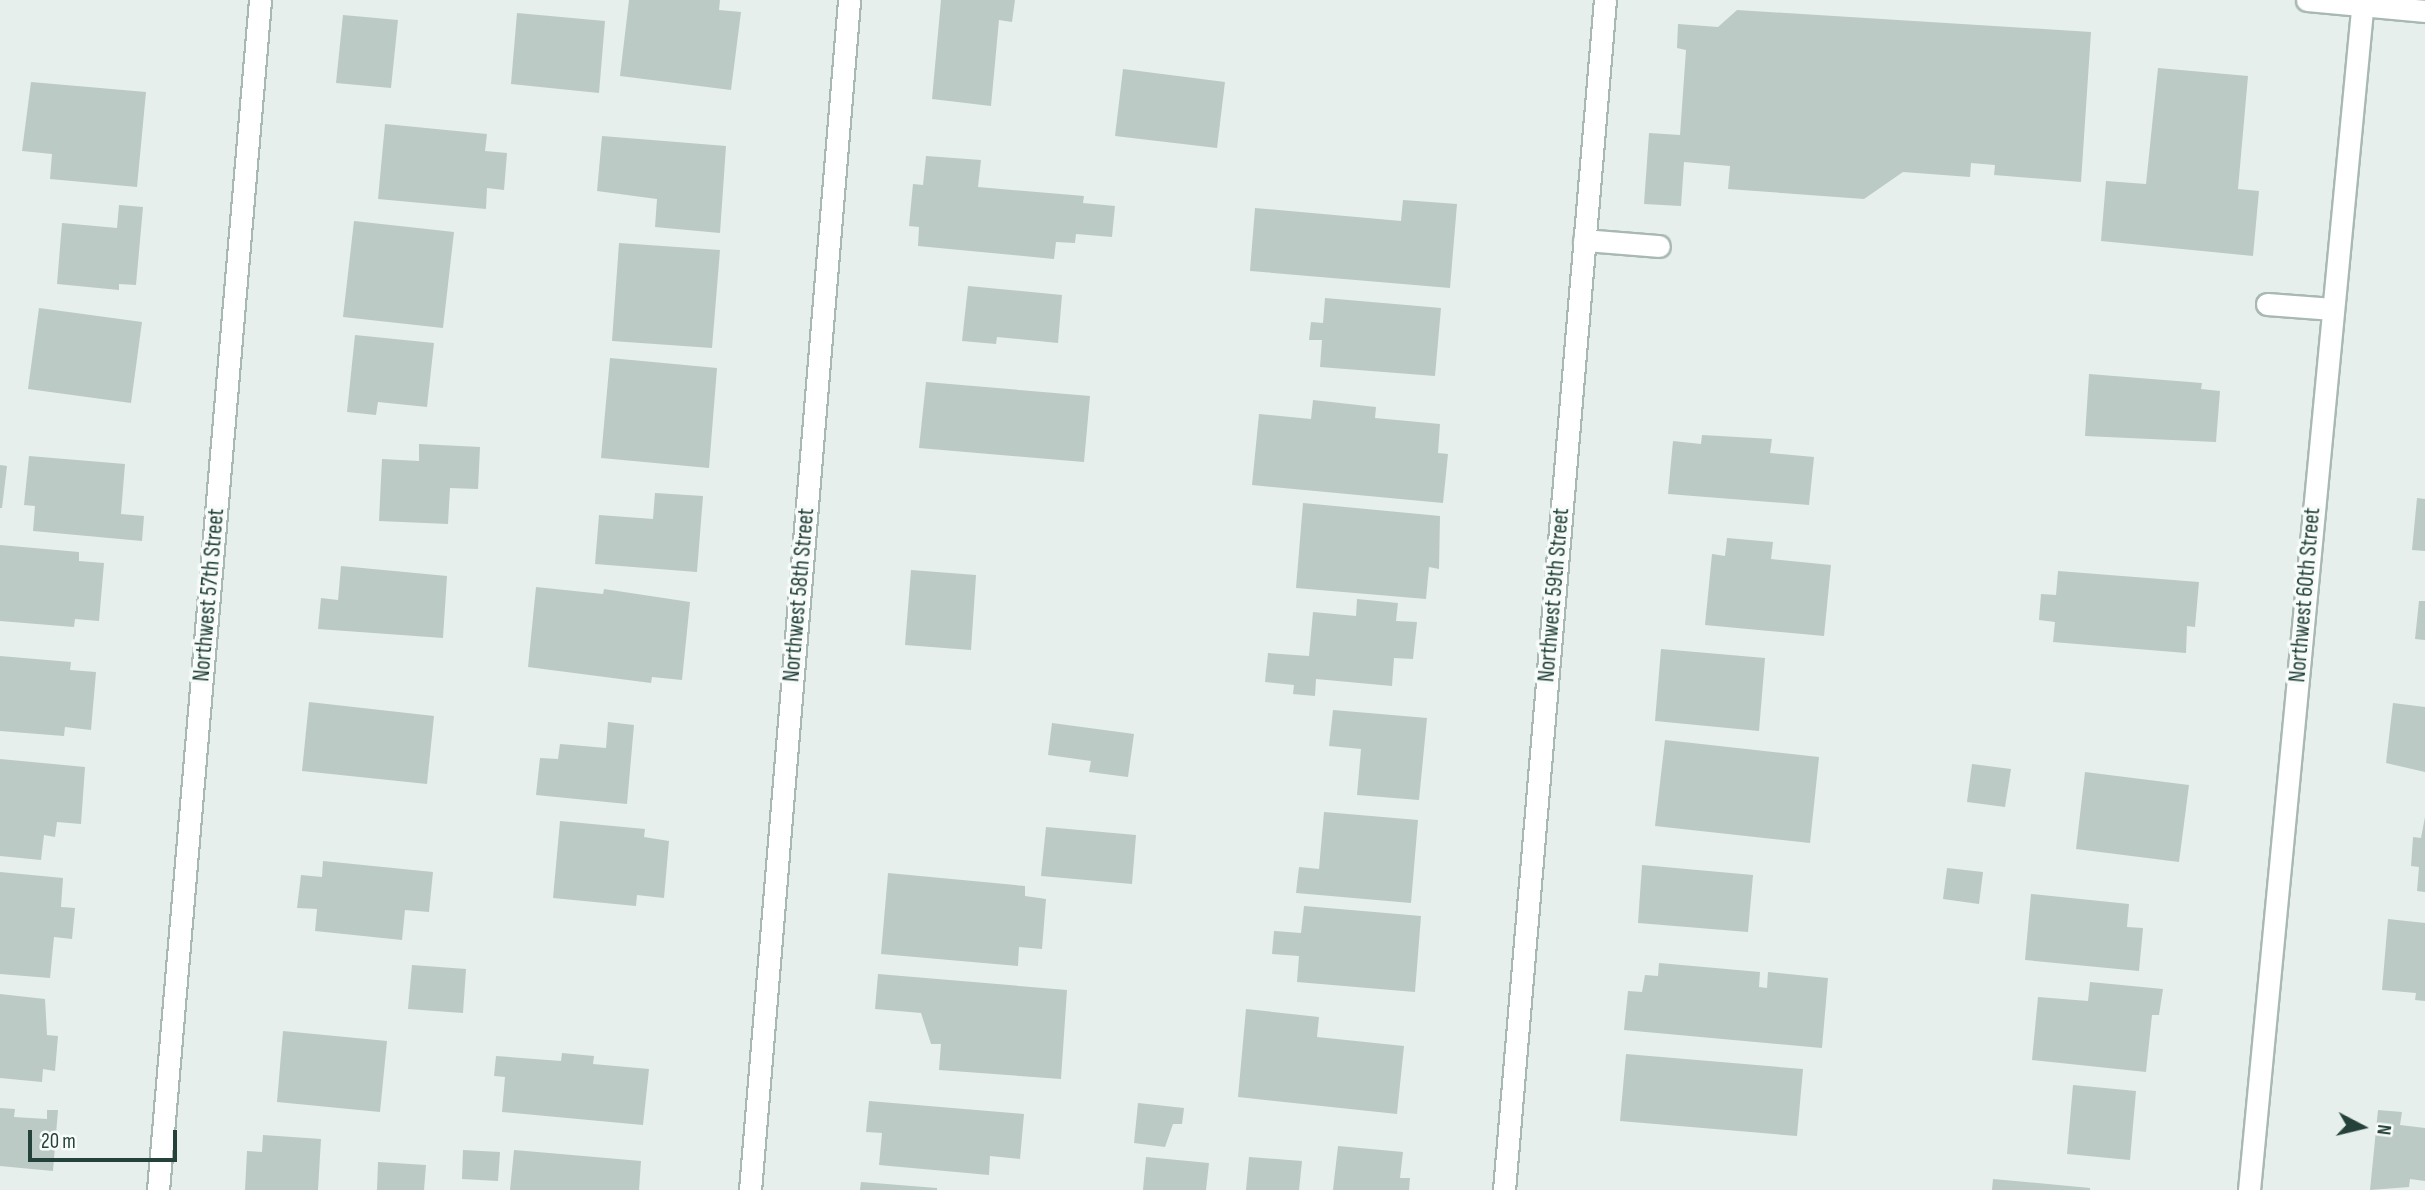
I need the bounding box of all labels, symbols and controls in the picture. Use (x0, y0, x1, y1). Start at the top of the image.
street label: Northwest 60th Street (2284, 506, 2326, 684)
street label: Northwest 57th Street (188, 507, 230, 683)
street label: Northwest 58th Street (778, 507, 820, 683)
street label: Northwest 59th Street (1533, 507, 1575, 683)
north arrow (2327, 1092, 2397, 1162)
scale bar (32, 1116, 180, 1160)
text: N (2371, 1123, 2395, 1136)
text: 20 m (41, 1129, 76, 1154)

